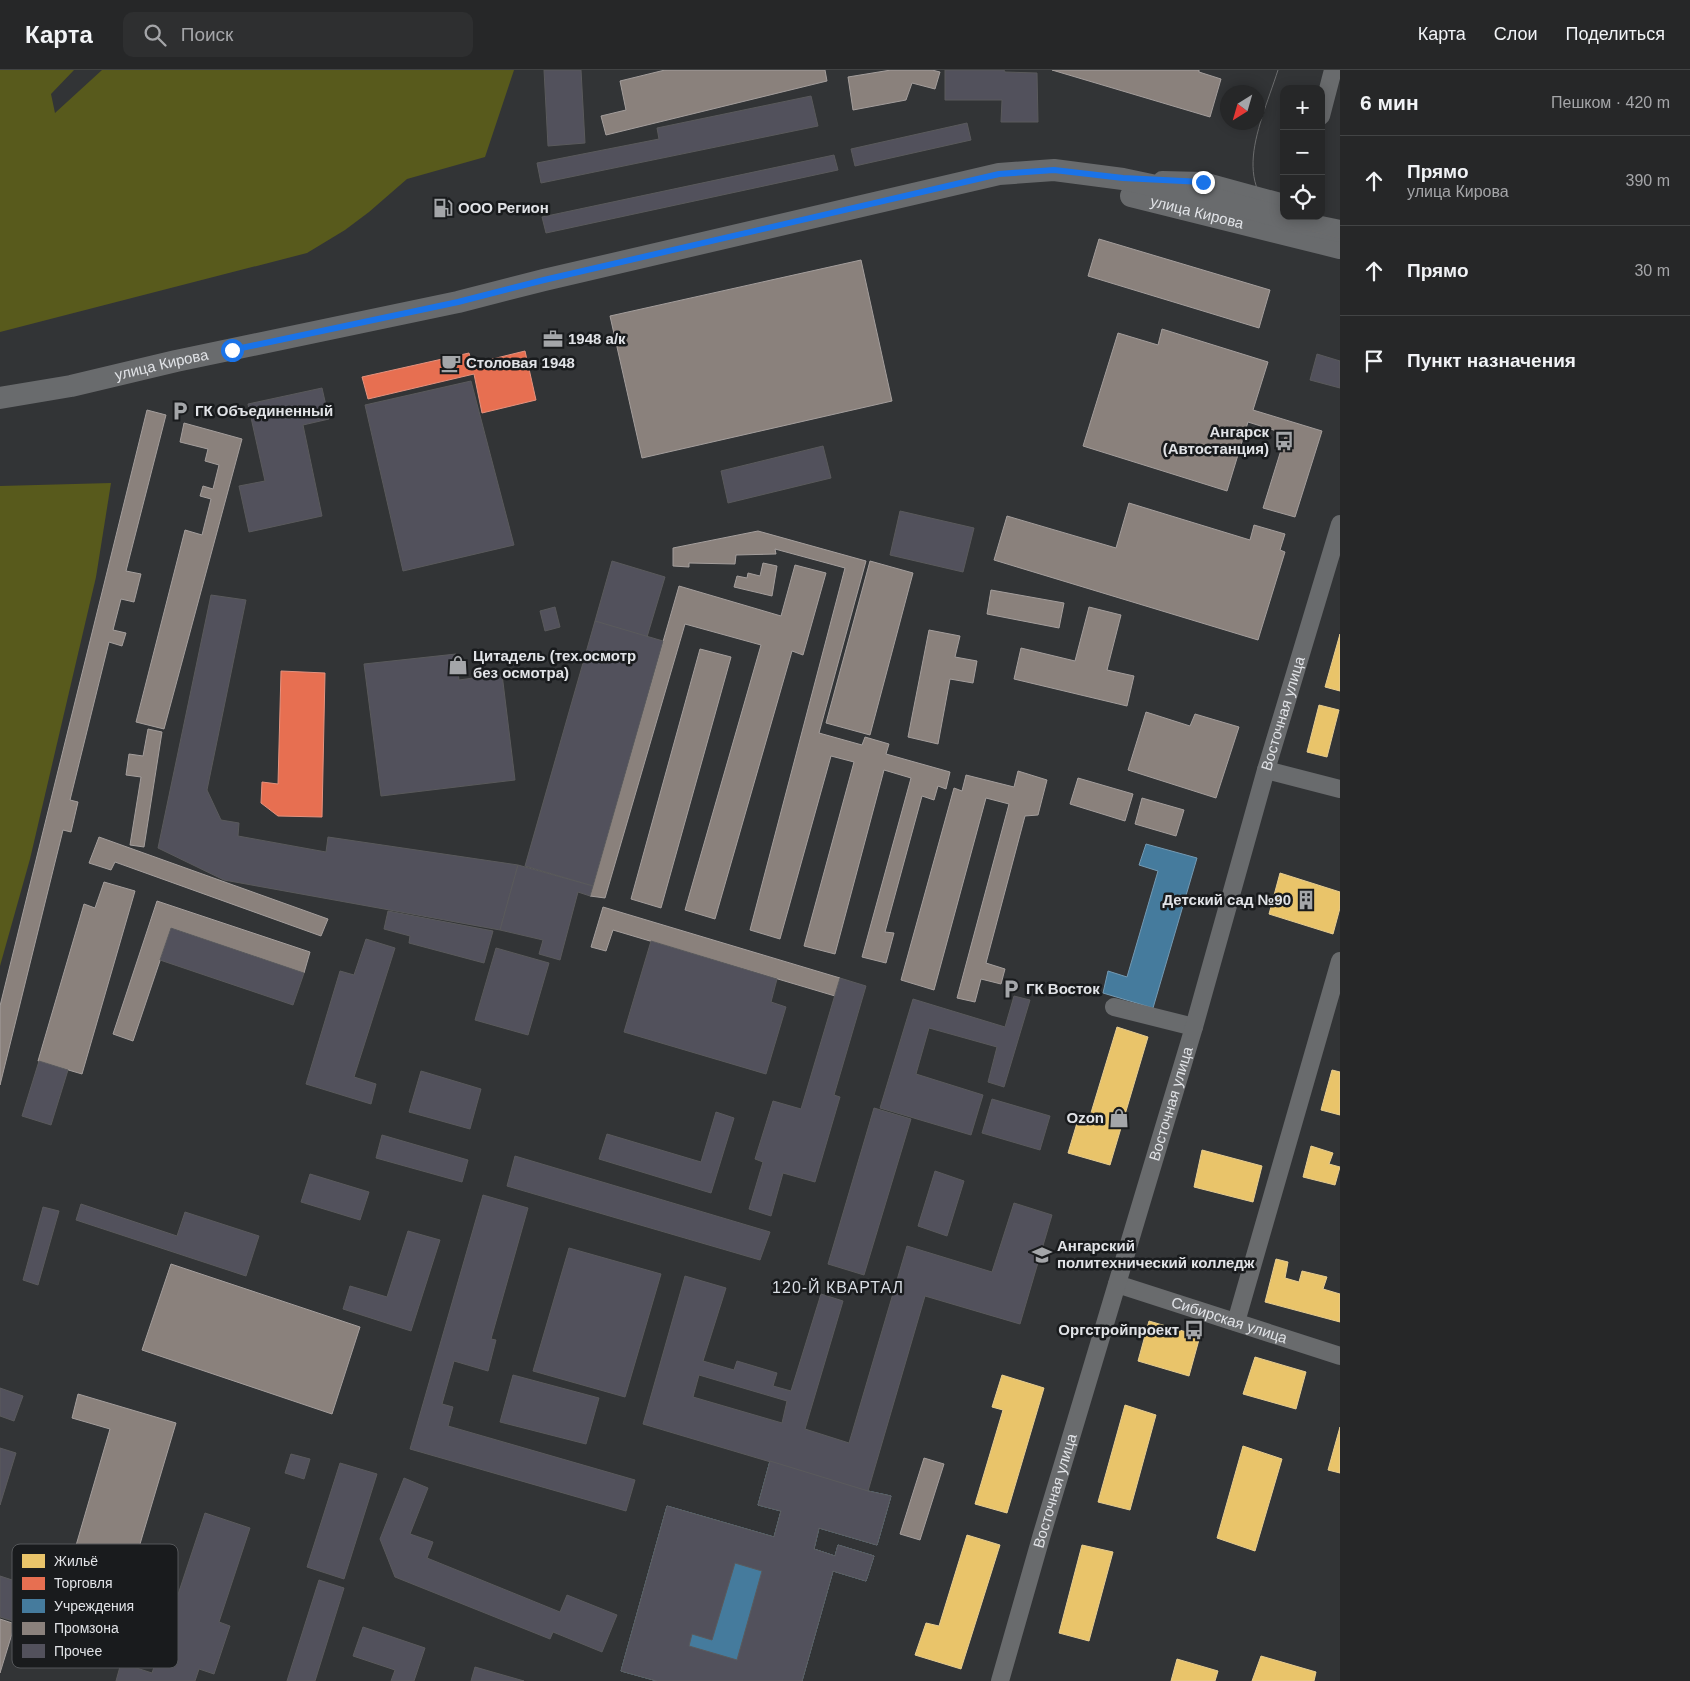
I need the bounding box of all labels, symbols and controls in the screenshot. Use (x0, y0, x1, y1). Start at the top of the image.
search box (123, 12, 473, 57)
text: Карта (25, 21, 93, 48)
icon: search (141, 21, 169, 49)
text: Поиск (181, 24, 233, 45)
text: Карта (1418, 24, 1466, 44)
text: Слои (1494, 24, 1538, 44)
text: Поделиться (1566, 24, 1665, 44)
north arrow (1220, 85, 1265, 130)
map controls (1280, 85, 1325, 220)
button: + (1280, 85, 1325, 130)
text: 6 мин (1360, 91, 1419, 114)
text: Пешком · 420 m (1551, 94, 1670, 111)
button: − (1280, 130, 1325, 175)
text: Прямо (1407, 161, 1469, 182)
icon: ahead (1360, 167, 1388, 195)
route end (1192, 171, 1215, 194)
text: 390 m (1626, 172, 1670, 189)
button: locate (1280, 175, 1325, 220)
text: улица Кирова (1407, 183, 1509, 200)
street label: улица Кирова (1149, 192, 1246, 232)
fuel station icon: ООО Регион (432, 197, 454, 219)
place label: ООО Регион (458, 199, 549, 216)
icon: ahead (1360, 257, 1388, 285)
text: Прямо (1407, 260, 1469, 281)
text: 30 m (1634, 262, 1670, 279)
office icon: 1948 а/к (542, 328, 564, 350)
place label: 1948 а/к (568, 330, 626, 347)
route start (221, 339, 244, 362)
street label: улица Кирова (113, 345, 210, 383)
icon: arrive (1360, 347, 1388, 375)
text: Пункт назначения (1407, 350, 1576, 371)
cafe icon: Столовая 1948 (440, 352, 462, 374)
place label: Столовая 1948 (466, 354, 575, 371)
parking icon: ГК Объединенный (169, 400, 191, 422)
place label: ГК Объединенный (195, 402, 333, 419)
place label: Ангарск (Автостанция) (1163, 423, 1269, 457)
bus stop icon: Ангарск (Автостанция) (1273, 430, 1295, 452)
place label: Цитадель (тех.осмотр без осмотра) (473, 647, 636, 681)
shop icon: Цитадель (тех.осмотр без осмотра) (447, 654, 469, 676)
street label: Восточная улица (1257, 654, 1308, 773)
building icon: Детский сад №90 (1295, 889, 1317, 911)
place label: Детский сад №90 (1162, 891, 1291, 908)
parking icon: ГК Восток (1000, 978, 1022, 1000)
place label: ГК Восток (1026, 980, 1100, 997)
street label: Восточная улица (1145, 1044, 1196, 1163)
shop icon: Ozon (1108, 1107, 1130, 1129)
place label: Ozon (1067, 1109, 1104, 1126)
place label: Ангарский политехнический колледж (1057, 1237, 1255, 1271)
school or university icon: Ангарский политехнический колледж (1031, 1244, 1053, 1266)
district label: 120-Й КВАРТАЛ (772, 1278, 904, 1296)
street label: Сибирская улица (1169, 1293, 1290, 1347)
bus stop icon: Оргстройпроект (1183, 1319, 1205, 1341)
place label: Оргстройпроект (1058, 1321, 1179, 1338)
street label: Восточная улица (1029, 1431, 1080, 1550)
legend (12, 1544, 178, 1668)
text: Жильё (54, 1553, 98, 1569)
text: Торговля (54, 1575, 112, 1591)
text: Учреждения (54, 1598, 134, 1614)
text: Промзона (54, 1620, 119, 1636)
text: Прочее (54, 1643, 102, 1659)

